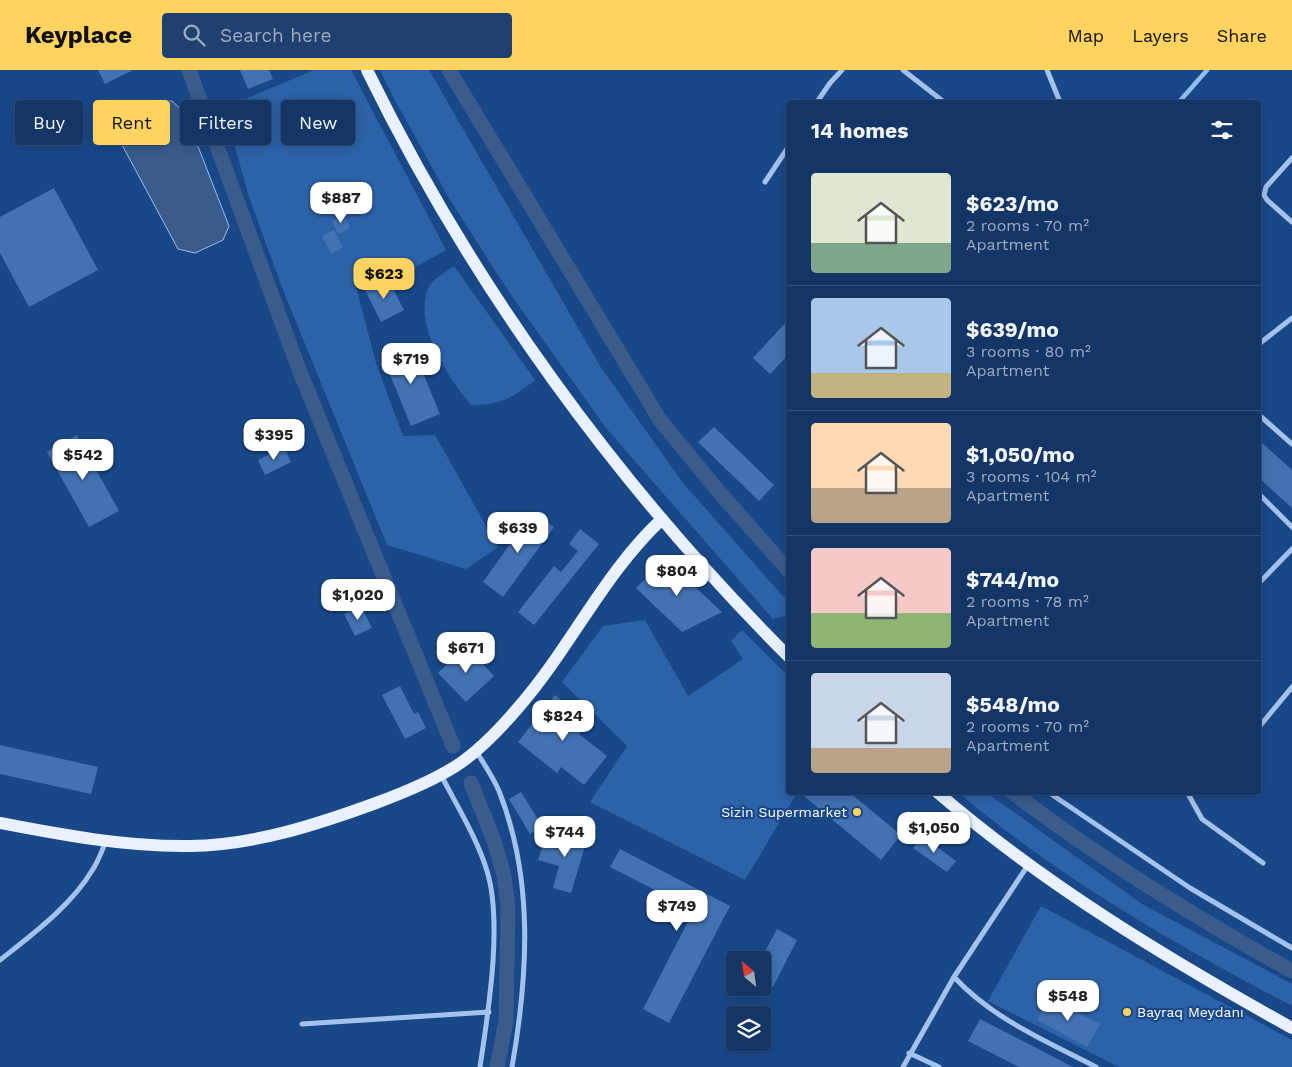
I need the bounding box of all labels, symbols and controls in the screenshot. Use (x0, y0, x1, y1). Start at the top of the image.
search box (162, 13, 512, 58)
text: Keyplace (25, 21, 132, 49)
icon: search (180, 21, 208, 49)
text: Search here (220, 24, 331, 47)
text: Map (1067, 25, 1104, 46)
text: Layers (1132, 25, 1189, 46)
text: Share (1217, 25, 1267, 46)
chip: Buy (15, 100, 83, 145)
chip: Rent (93, 100, 170, 145)
chip: Filters (180, 100, 271, 145)
chip: New (281, 100, 355, 145)
icon: filters (1208, 116, 1236, 144)
text: 14 homes (811, 118, 908, 143)
pin: $887 (311, 182, 371, 224)
text: $887 (321, 188, 361, 207)
text: $623/mo (966, 191, 1059, 216)
icon: home (851, 193, 911, 253)
text: 2 rooms · 70 m² (966, 216, 1089, 235)
text: Apartment (966, 235, 1049, 254)
pin: $623 (354, 258, 414, 300)
text: $623 (364, 264, 404, 283)
text: $639/mo (966, 317, 1059, 342)
icon: home (851, 318, 911, 378)
pin: $719 (381, 342, 441, 385)
text: 3 rooms · 80 m² (966, 342, 1091, 361)
text: $719 (393, 349, 429, 368)
text: Apartment (966, 361, 1049, 380)
pin: $395 (244, 418, 304, 461)
text: $395 (255, 425, 293, 444)
pin: $542 (53, 438, 113, 481)
text: $1,050/mo (966, 442, 1075, 467)
icon: home (851, 443, 911, 503)
text: $542 (63, 445, 103, 464)
text: 3 rooms · 104 m² (966, 467, 1097, 486)
text: Apartment (966, 486, 1049, 505)
pin: $639 (488, 512, 548, 554)
text: $639 (498, 518, 538, 537)
pin: $804 (647, 554, 707, 597)
text: $804 (657, 561, 697, 580)
text: $744/mo (966, 567, 1059, 592)
icon: home (851, 568, 911, 628)
pin: $1,020 (317, 578, 399, 621)
text: $1,020 (332, 585, 384, 604)
text: 2 rooms · 78 m² (966, 592, 1089, 611)
text: Apartment (966, 611, 1049, 630)
pin: $671 (436, 632, 496, 674)
text: $671 (448, 638, 484, 657)
text: $548/mo (966, 692, 1060, 717)
icon: home (851, 693, 911, 753)
pin: $824 (533, 700, 593, 742)
text: $824 (543, 706, 583, 725)
text: 2 rooms · 70 m² (966, 717, 1089, 736)
text: Apartment (966, 736, 1049, 755)
place label: Sizin Supermarket (721, 804, 847, 820)
marker: Sizin Supermarket (851, 806, 863, 818)
pin: $1,050 (893, 812, 975, 854)
pin: $744 (535, 816, 595, 858)
text: $1,050 (908, 818, 960, 837)
text: $744 (545, 822, 585, 841)
pin: $749 (647, 890, 707, 932)
text: $749 (658, 896, 696, 915)
north arrow (726, 951, 771, 996)
map controls (726, 951, 771, 1051)
pin: $548 (1038, 980, 1098, 1022)
text: $548 (1048, 986, 1088, 1005)
place label: Bayraq Meydanı (1137, 1004, 1244, 1020)
button: layers (726, 1006, 771, 1051)
marker: Bayraq Meydanı (1121, 1006, 1133, 1018)

